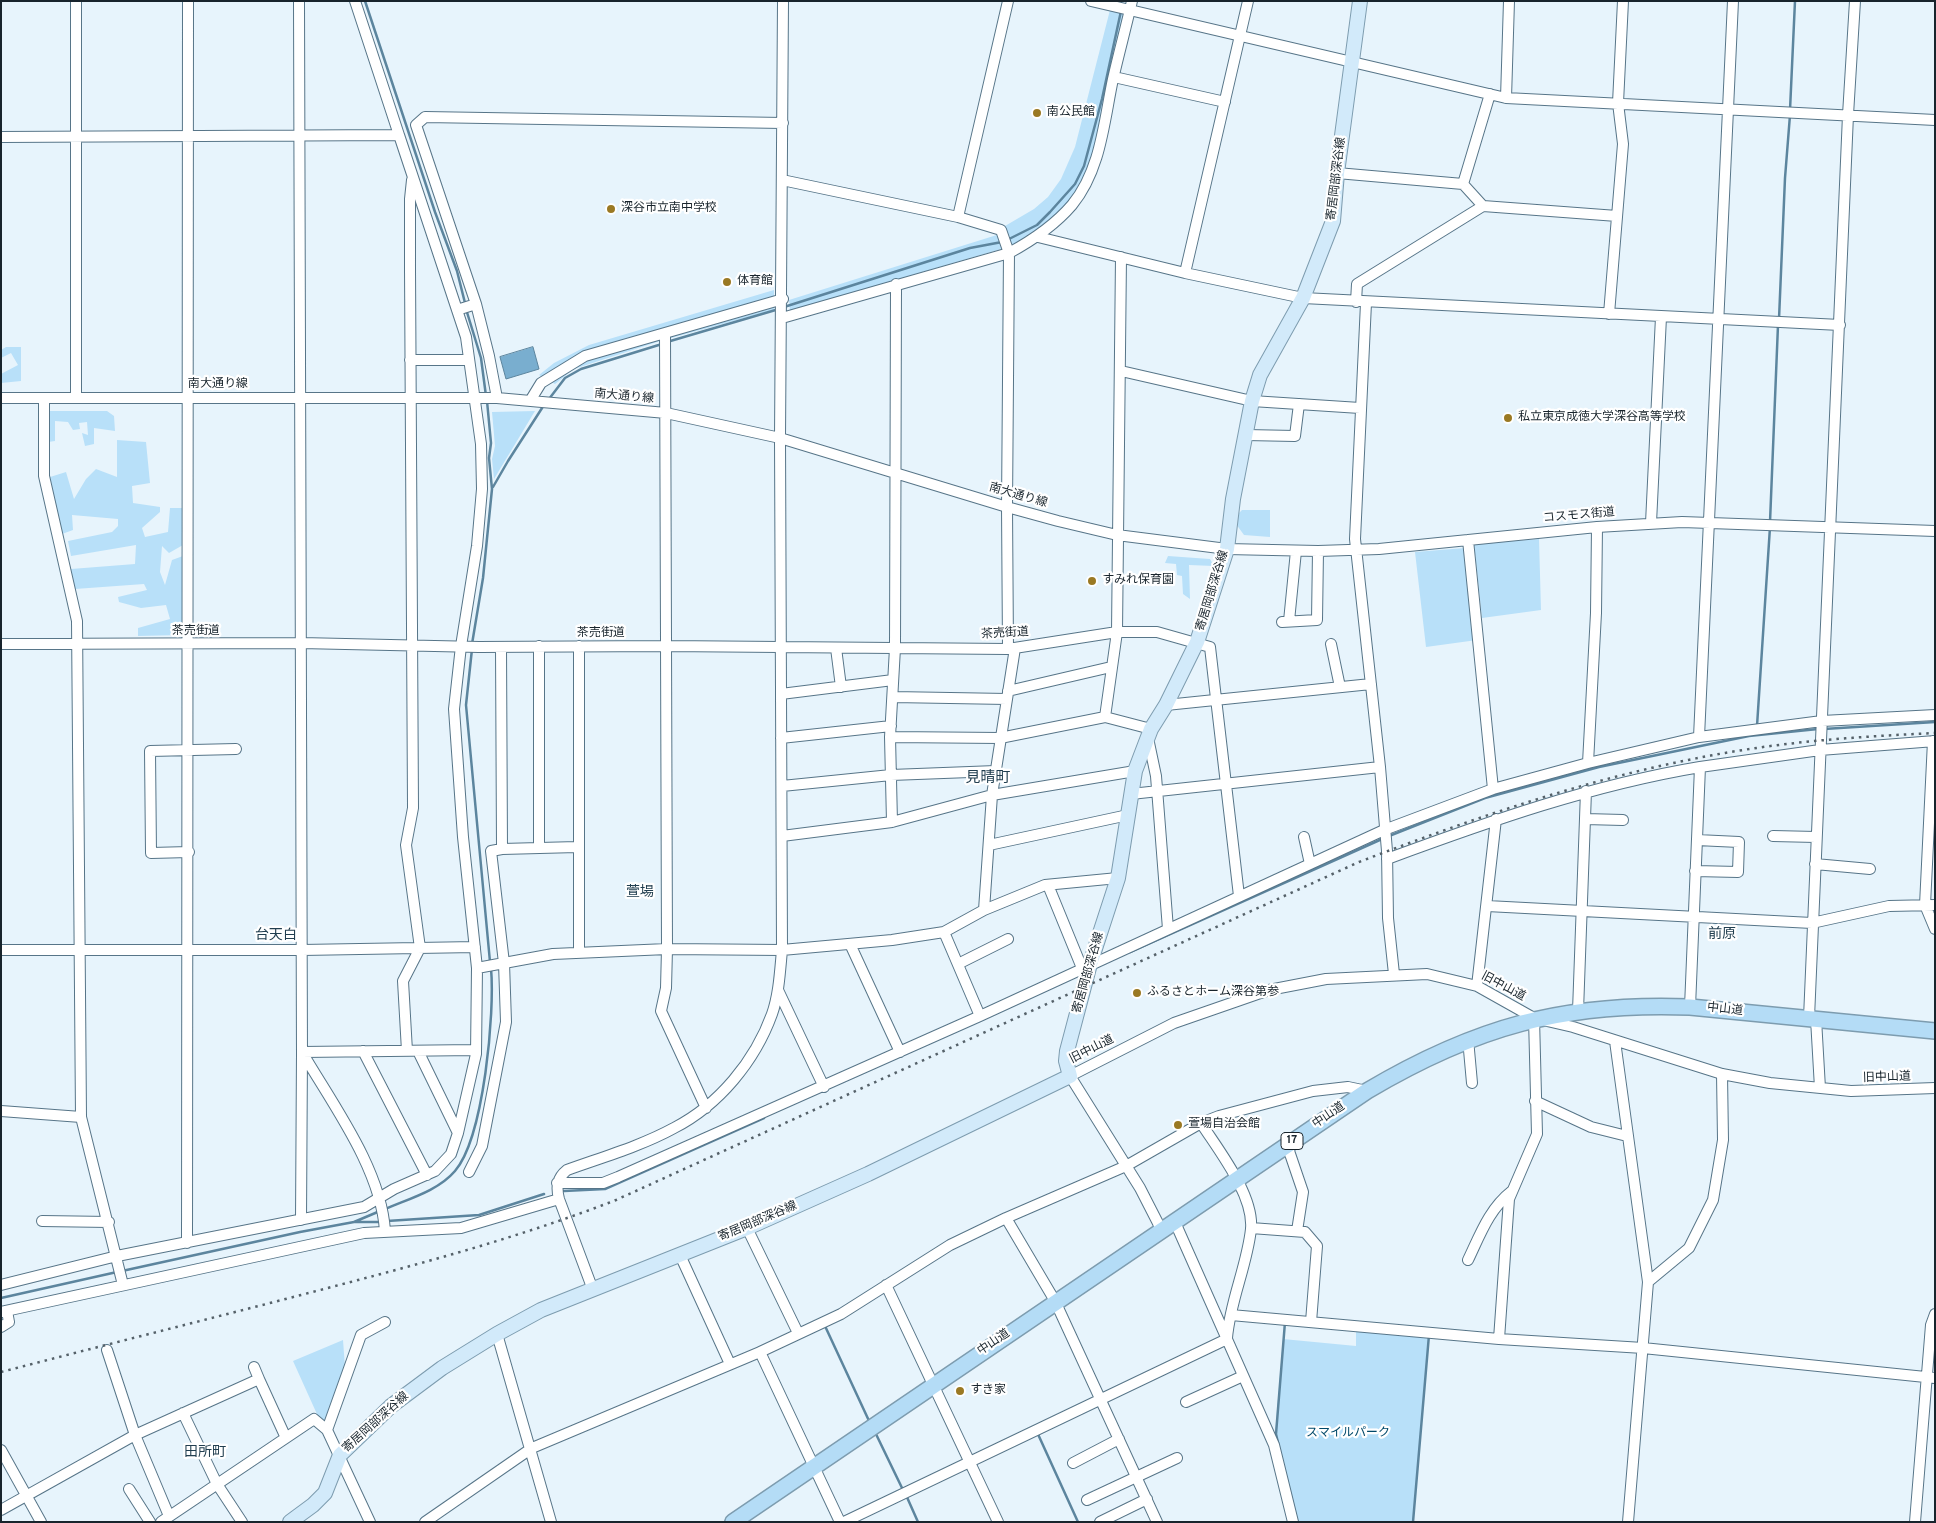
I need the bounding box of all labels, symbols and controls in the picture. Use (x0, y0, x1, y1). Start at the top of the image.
place label: 南公民館 (1047, 106, 1095, 120)
marker: 南公民館 (1031, 107, 1043, 119)
street label: 寄居岡部深谷線 (1325, 136, 1349, 222)
place label: 深谷市立南中学校 (621, 202, 717, 216)
marker: 深谷市立南中学校 (605, 203, 617, 215)
place label: 体育館 (737, 275, 773, 289)
marker: 体育館 (721, 276, 733, 288)
street label: 南大通り線 (188, 378, 248, 392)
street label: 南大通り線 (593, 387, 655, 407)
place label: 私立東京成徳大学深谷高等学校 (1518, 411, 1686, 425)
marker: 私立東京成徳大学深谷高等学校 (1502, 412, 1514, 424)
street label: 南大通り線 (987, 481, 1049, 511)
street label: コスモス街道 (1543, 506, 1615, 526)
street label: 寄居岡部深谷線 (1194, 549, 1232, 633)
place label: すみれ保育園 (1102, 574, 1174, 588)
marker: すみれ保育園 (1086, 575, 1098, 587)
street label: 茶売街道 (172, 625, 220, 639)
street label: 茶売街道 (981, 626, 1029, 642)
street label: 茶売街道 (577, 627, 625, 641)
district label: 見晴町 (966, 770, 1010, 788)
district label: 萱場 (626, 885, 654, 901)
district label: 前原 (1708, 927, 1736, 943)
district label: 台天白 (255, 928, 297, 944)
street label: 寄居岡部深谷線 (1071, 931, 1107, 1015)
street label: 旧中山道 (1478, 969, 1528, 1005)
place label: ふるさとホーム深谷第参 (1147, 986, 1279, 1000)
marker: ふるさとホーム深谷第参 (1131, 987, 1143, 999)
street label: 中山道 (1706, 1001, 1744, 1019)
street label: 旧中山道 (1067, 1033, 1117, 1067)
street label: 旧中山道 (1863, 1070, 1911, 1086)
street label: 中山道 (1310, 1100, 1348, 1132)
place label: 萱場自治会館 (1188, 1118, 1260, 1132)
marker: 萱場自治会館 (1172, 1119, 1184, 1131)
road number: 17 (1281, 1132, 1303, 1150)
street label: 寄居岡部深谷線 (717, 1199, 799, 1245)
street label: 中山道 (975, 1327, 1013, 1359)
place label: すき家 (970, 1384, 1006, 1398)
marker: すき家 (954, 1385, 966, 1397)
street label: 寄居岡部深谷線 (340, 1390, 412, 1456)
park label: スマイルパーク (1306, 1427, 1390, 1441)
district label: 田所町 (184, 1445, 226, 1461)

